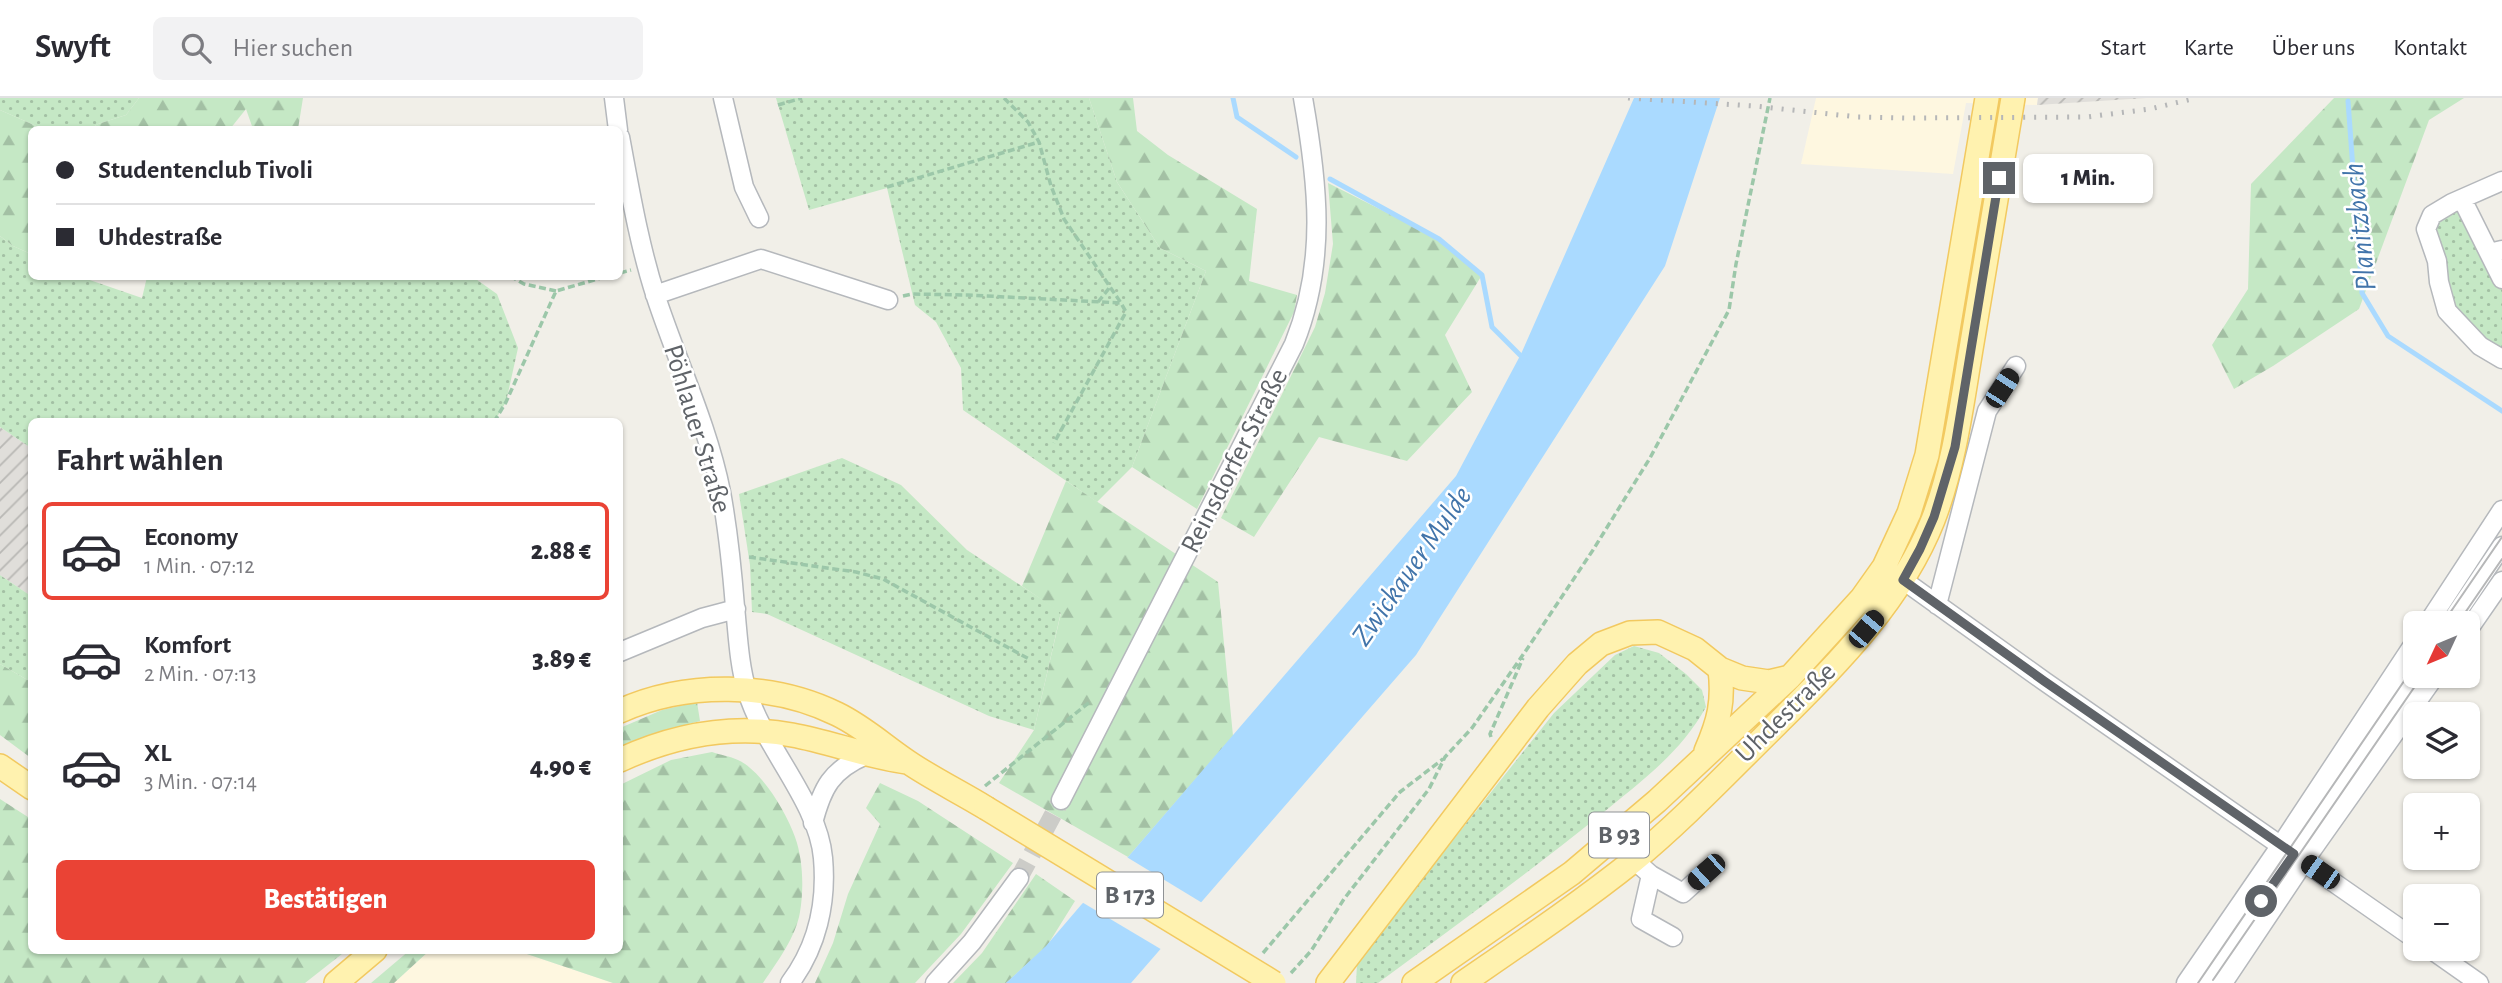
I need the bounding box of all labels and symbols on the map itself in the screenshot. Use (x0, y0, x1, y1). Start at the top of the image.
callout: 1 Min. (2024, 154, 2153, 202)
water label: Planitzbach (2338, 161, 2382, 293)
route end (1983, 162, 2015, 194)
street label: Pöhlauer Straße (658, 341, 736, 517)
street label: Reinsdorfer Straße (1176, 364, 1294, 558)
car (1982, 365, 2023, 411)
water label: Zwickauer Mulde (1346, 481, 1478, 651)
car (1845, 606, 1888, 652)
north arrow (2403, 611, 2480, 688)
street label: Uhdestraße (1731, 658, 1841, 768)
road number: B 93 (1589, 813, 1649, 858)
car (1684, 850, 1729, 894)
car (2297, 851, 2344, 893)
road number: B 173 (1097, 873, 1163, 918)
route start (2245, 885, 2277, 917)

